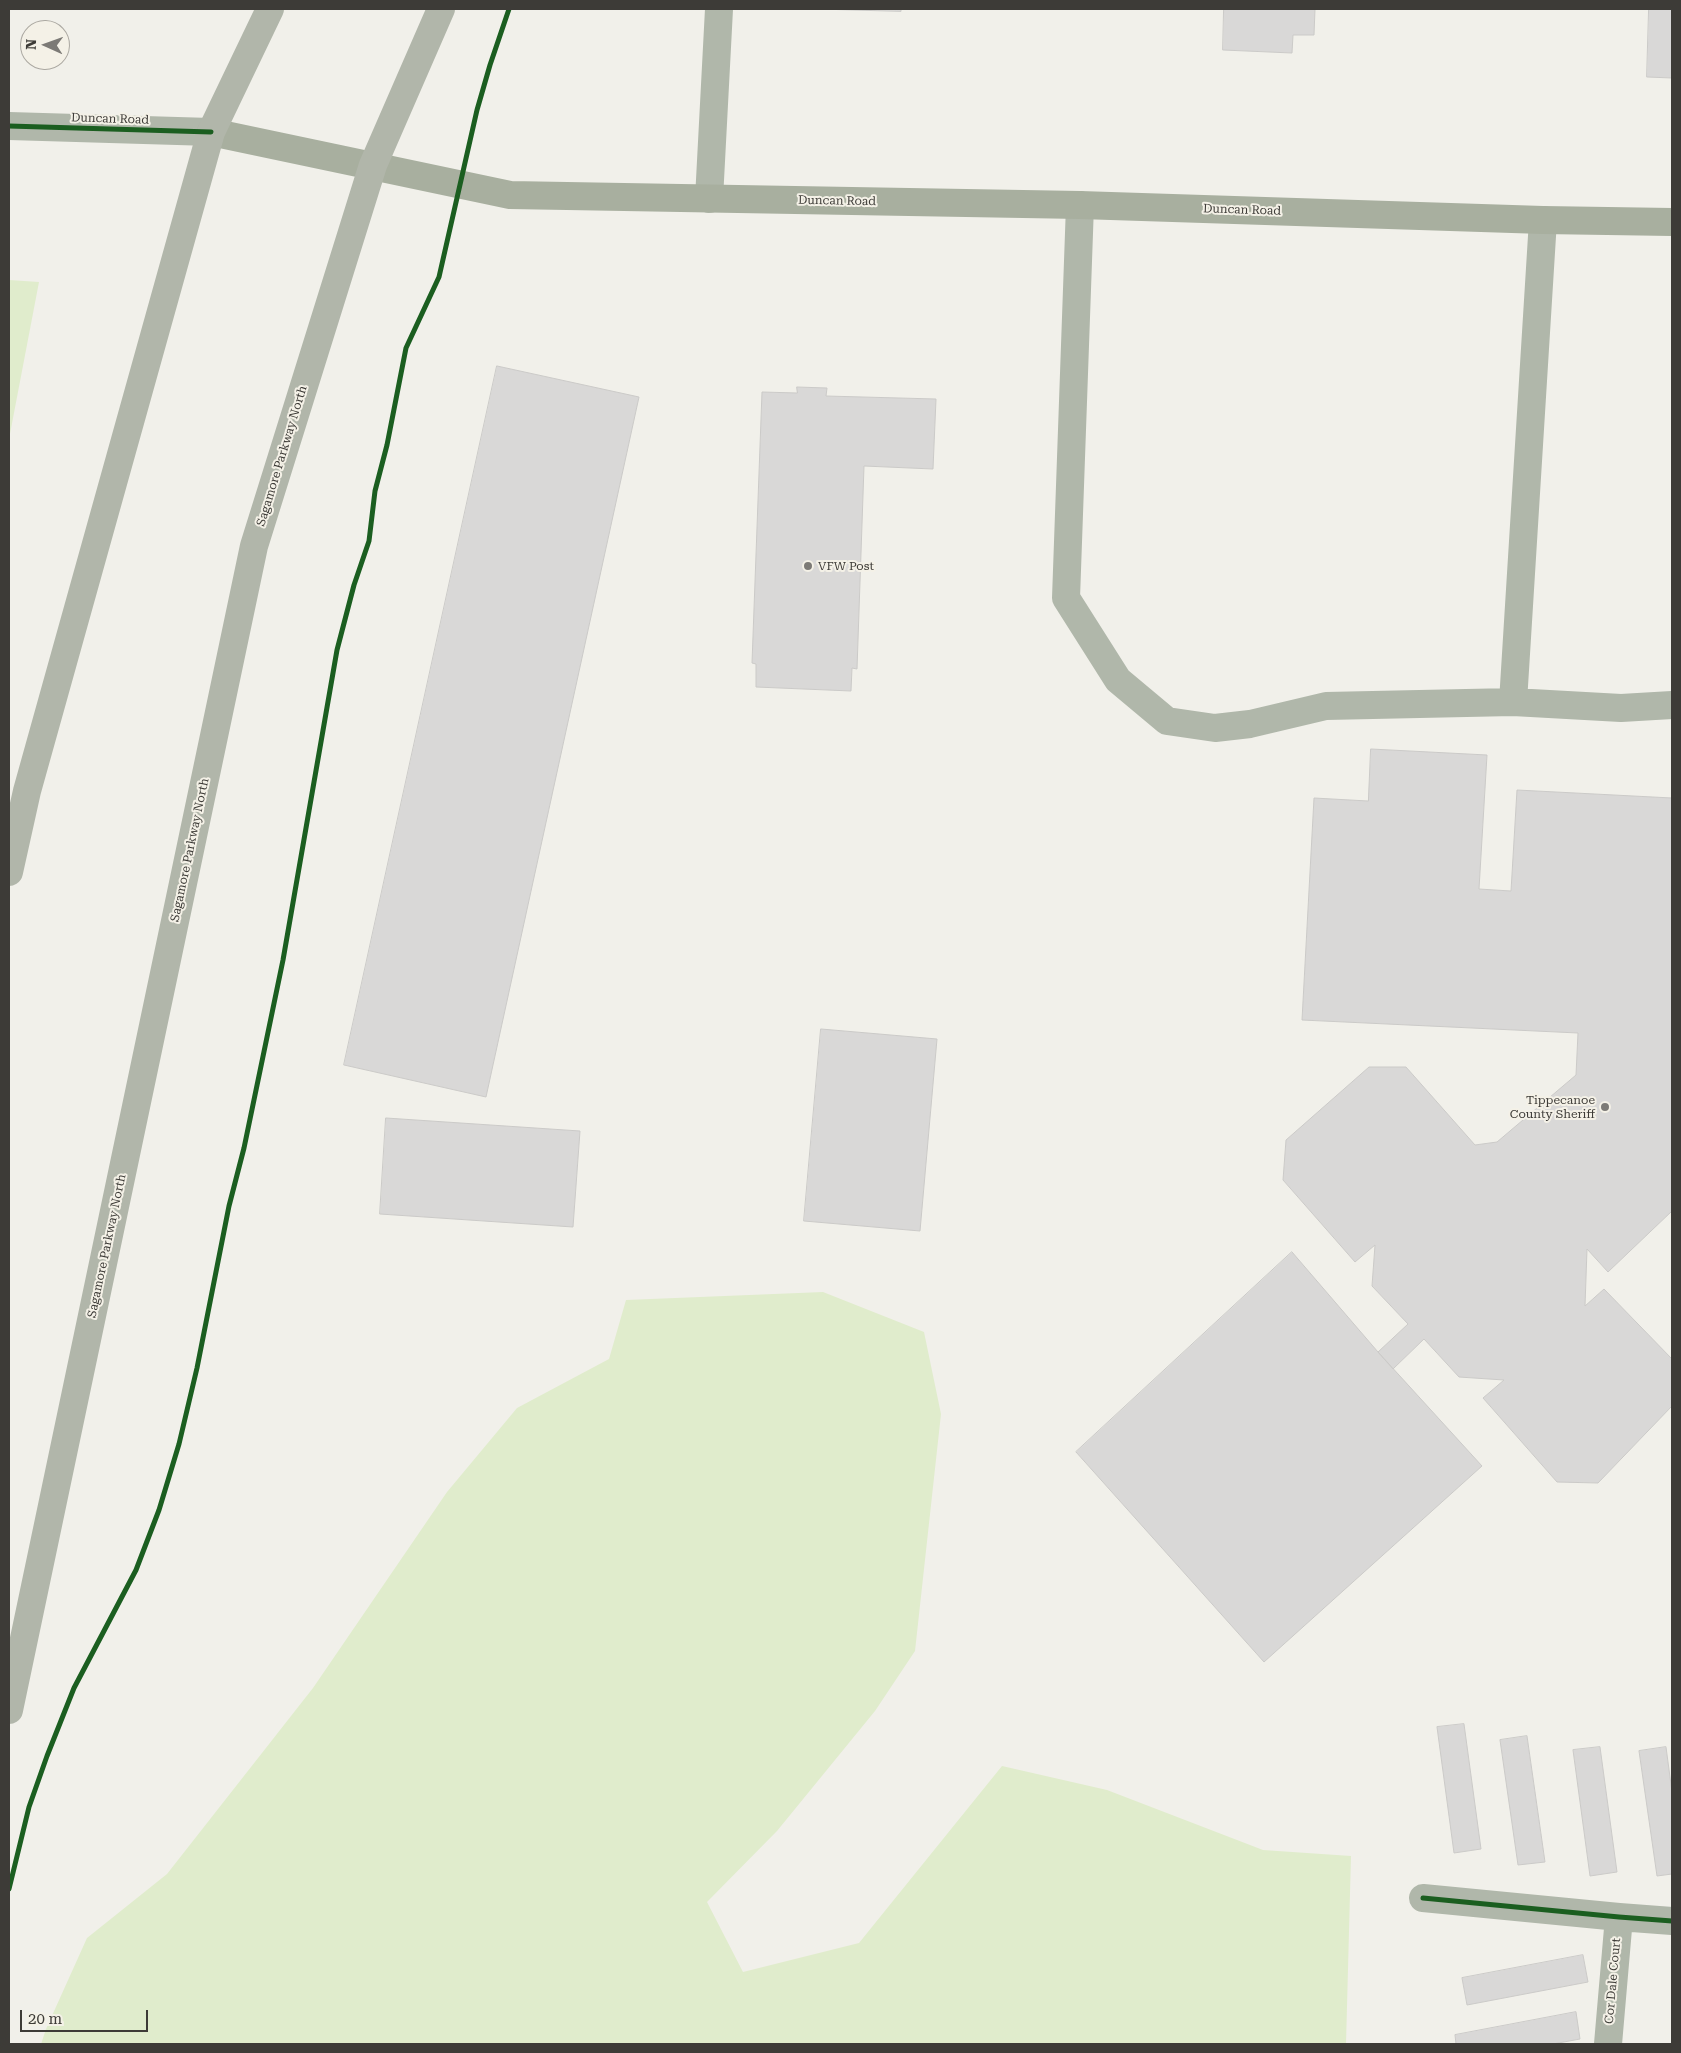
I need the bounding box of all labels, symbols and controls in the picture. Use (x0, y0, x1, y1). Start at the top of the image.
north arrow (20, 20, 70, 70)
text: N (23, 39, 39, 50)
street label: Duncan Road (71, 110, 149, 128)
street label: Duncan Road (798, 193, 876, 209)
street label: Duncan Road (1203, 201, 1281, 219)
street label: Sagamore Parkway North (254, 384, 310, 528)
place label: VFW Post (818, 559, 874, 573)
marker: VFW Post (802, 560, 814, 572)
street label: Sagamore Parkway North (168, 777, 212, 923)
place label: Tippecanoe County Sheriff (1510, 1093, 1595, 1121)
marker: Tippecanoe County Sheriff (1599, 1101, 1611, 1113)
street label: Sagamore Parkway North (85, 1173, 129, 1319)
street label: Cor Dale Court (1602, 1937, 1624, 2025)
scale bar (22, 2000, 150, 2032)
text: 20 m (28, 2010, 62, 2028)

